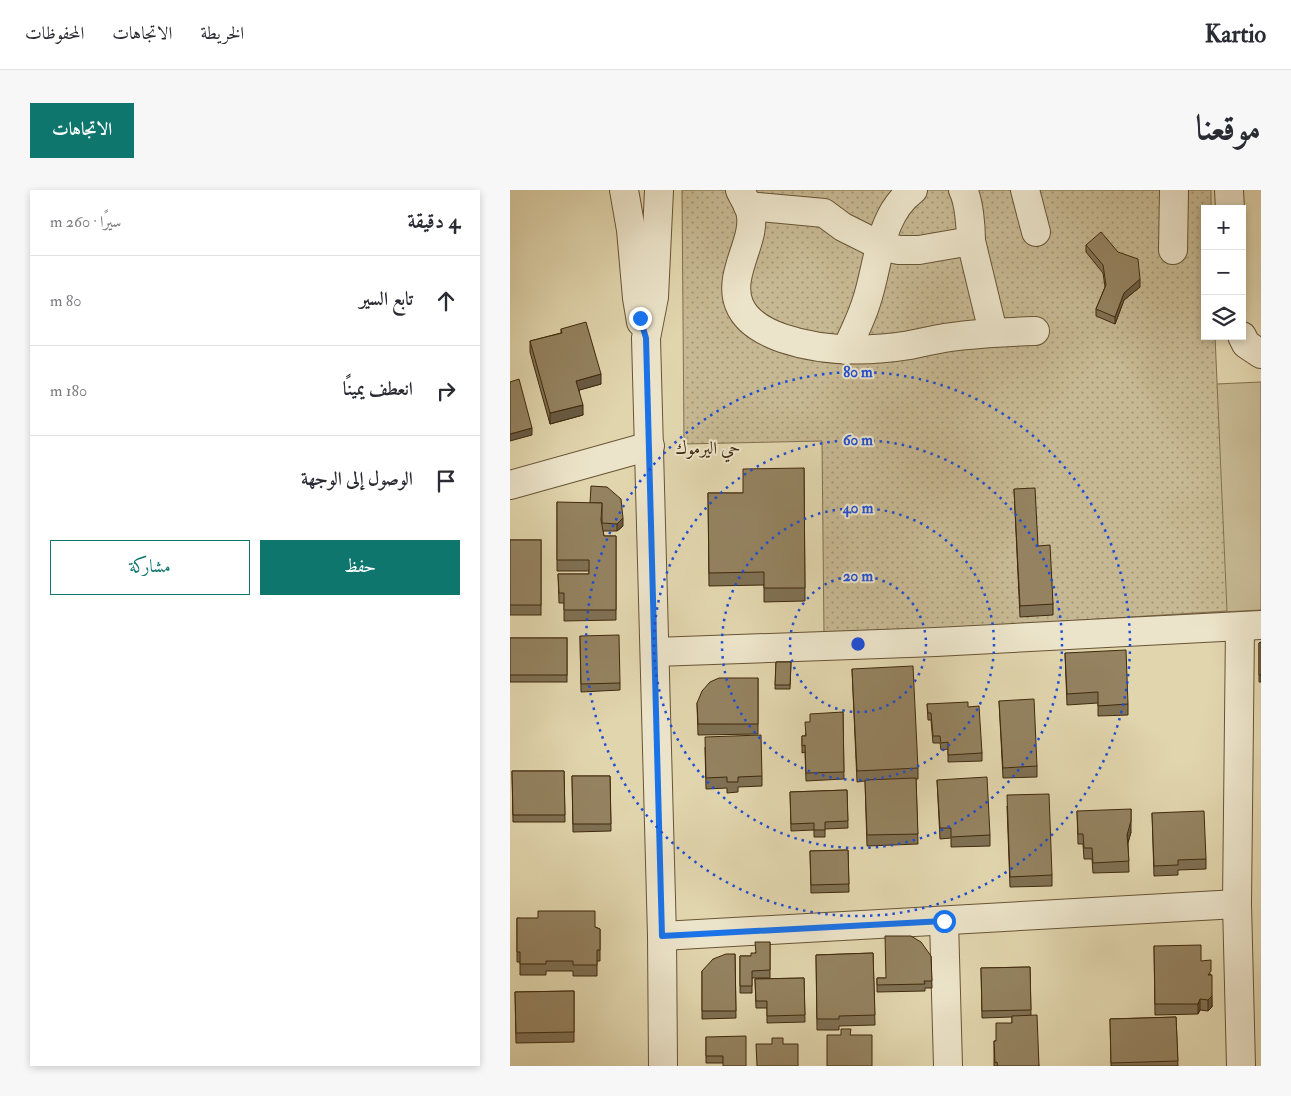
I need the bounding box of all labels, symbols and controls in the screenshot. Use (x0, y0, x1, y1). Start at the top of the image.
text: Kartio (1205, 19, 1266, 50)
text: المحفوظات (25, 22, 84, 45)
text: الاتجاهات (112, 22, 172, 45)
text: الخريطة (200, 22, 244, 45)
button: الاتجاهات (30, 103, 134, 158)
text: موقعنا (1196, 106, 1261, 150)
map controls (1201, 205, 1246, 340)
button: + (1201, 205, 1246, 250)
text: 4 دقيقة (408, 208, 460, 235)
text: سيرًا · 260 m (50, 212, 121, 232)
button: − (1201, 250, 1246, 295)
text: تابع السير (359, 287, 413, 311)
icon: ahead (432, 287, 460, 315)
text: 80 m (50, 291, 82, 311)
button: layers (1201, 295, 1246, 340)
route end (629, 307, 652, 330)
text: 80 m (843, 363, 873, 382)
text: انعطف يمينًا (343, 377, 413, 401)
icon: right (432, 377, 460, 405)
text: 180 m (50, 381, 87, 401)
text: 60 m (843, 431, 873, 450)
district label: حي اليرموك (675, 437, 741, 463)
text: الوصول إلى الوجهة (301, 467, 413, 491)
icon: arrive (432, 467, 460, 495)
text: 40 m (842, 499, 874, 518)
button: مشاركة (50, 540, 250, 595)
button: حفظ (260, 540, 460, 595)
text: 20 m (843, 567, 873, 586)
centre of rings (849, 635, 867, 653)
route start (933, 910, 956, 933)

